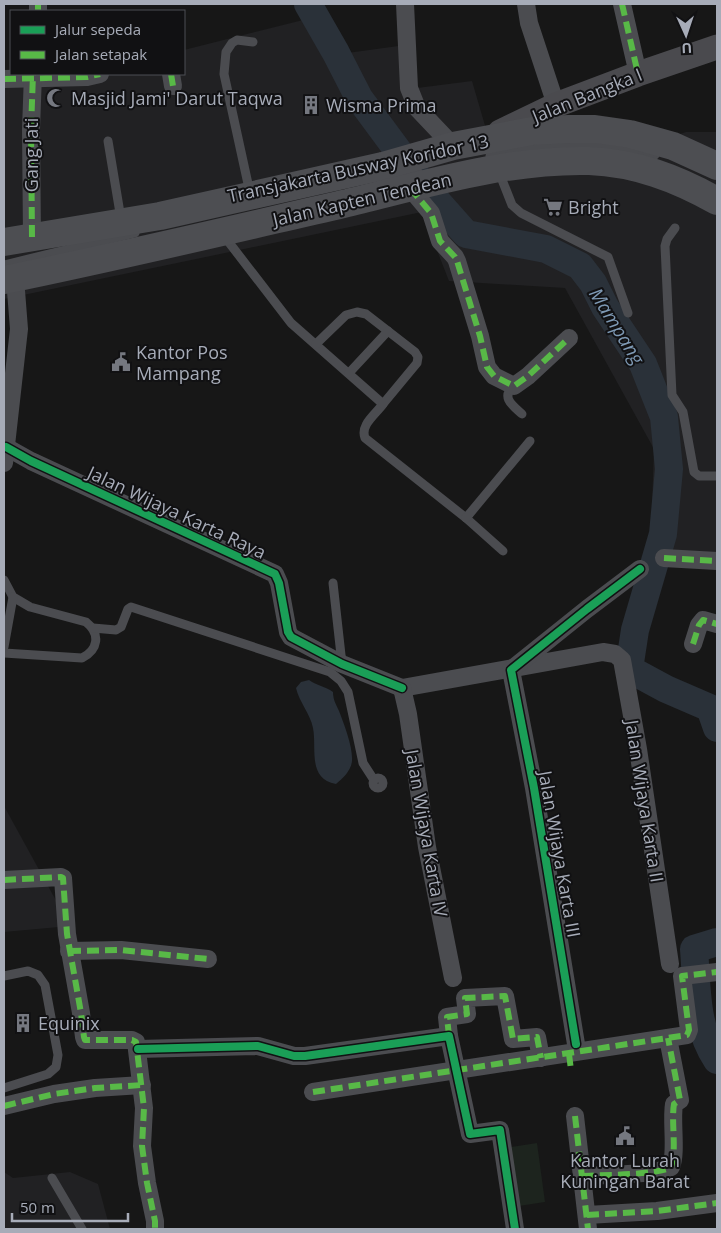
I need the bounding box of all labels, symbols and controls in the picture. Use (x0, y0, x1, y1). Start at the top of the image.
legend (10, 10, 185, 75)
north arrow (661, 10, 711, 60)
text: Jalur sepeda (53, 19, 141, 39)
text: U (681, 39, 692, 58)
text: Jalan setapak (53, 44, 147, 64)
street label: Jalan Bangka I (527, 62, 646, 129)
place label: Masjid Jami' Darut Taqwa (71, 86, 283, 110)
mosque icon: Masjid Jami' Darut Taqwa (45, 87, 67, 109)
place label: Wisma Prima (326, 93, 436, 117)
building icon: Wisma Prima (300, 94, 322, 116)
street label: Gang Jati (19, 118, 43, 192)
street label: Transjakarta Busway Koridor 13 (225, 129, 491, 207)
street label: Jalan Kapten Tendean (268, 167, 454, 232)
place label: Bright (568, 195, 619, 219)
supermarket icon: Bright (542, 196, 564, 218)
water label: Mampang (583, 283, 651, 370)
place label: Kantor Pos Mampang (136, 340, 228, 385)
public building icon: Kantor Pos Mampang (110, 351, 132, 373)
street label: Jalan Wijaya Karta Raya (82, 459, 270, 564)
street label: Jalan Wijaya Karta II (620, 716, 670, 884)
street label: Jalan Wijaya Karta IV (400, 745, 454, 919)
street label: Jalan Wijaya Karta III (533, 767, 586, 939)
place label: Equinix (38, 1011, 100, 1035)
building icon: Equinix (12, 1012, 34, 1034)
public building icon: Kantor Lurah Kuningan Barat (614, 1125, 636, 1147)
place label: Kantor Lurah Kuningan Barat (560, 1148, 690, 1193)
scale bar (12, 1190, 129, 1222)
text: 50 m (20, 1197, 55, 1217)

